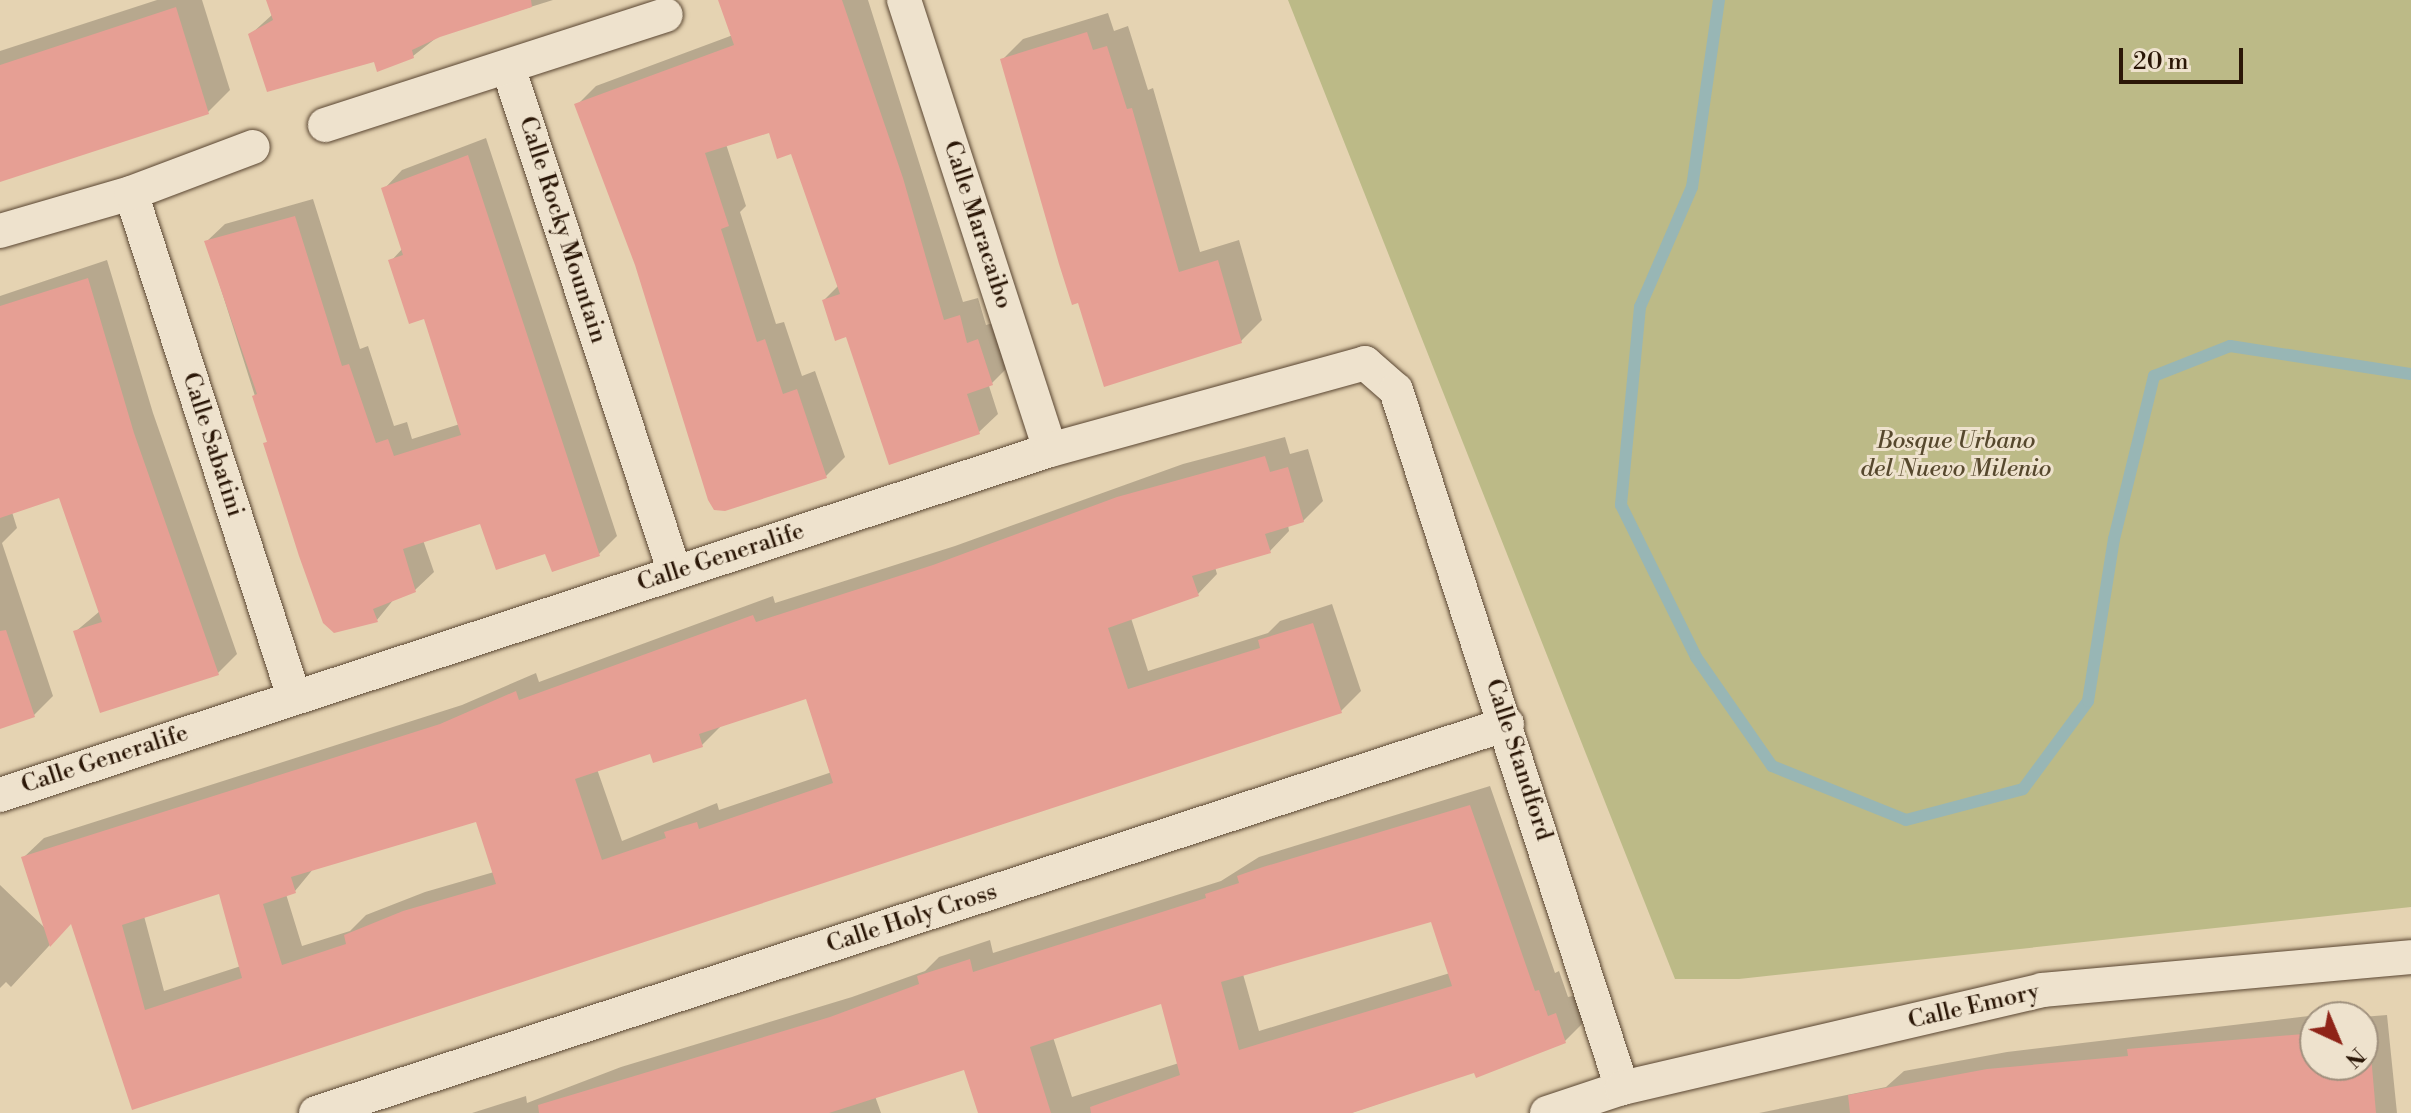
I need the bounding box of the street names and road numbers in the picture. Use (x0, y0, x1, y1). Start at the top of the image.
street label: Calle Rocky Mountain (512, 113, 612, 347)
street label: Calle Maracaibo (936, 137, 1018, 313)
street label: Calle Sabatini (175, 369, 249, 521)
street label: Calle Generalife (634, 517, 808, 599)
street label: Calle Standford (1478, 676, 1558, 844)
street label: Calle Generalife (18, 719, 192, 801)
street label: Calle Holy Cross (823, 878, 1001, 960)
street label: Calle Emory (1906, 978, 2042, 1036)

